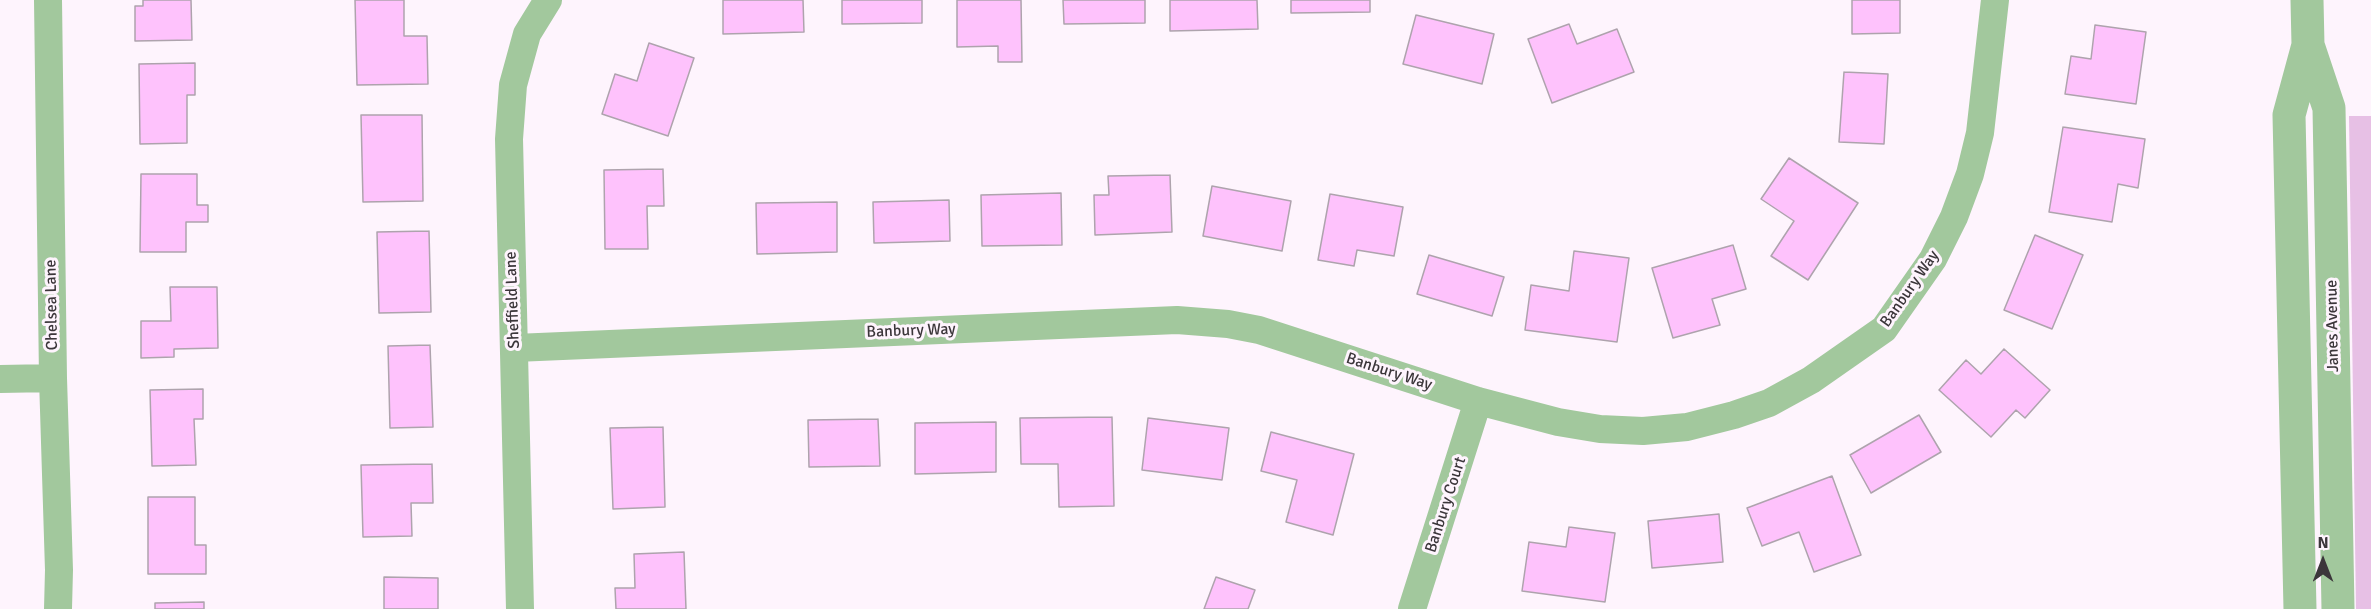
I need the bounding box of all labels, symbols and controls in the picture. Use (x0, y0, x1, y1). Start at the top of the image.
street label: Banbury Way (1876, 247, 1944, 331)
street label: Sheffield Lane (502, 251, 524, 349)
street label: Chelsea Lane (42, 259, 62, 351)
street label: Janes Avenue (2323, 280, 2343, 372)
street label: Banbury Way (866, 320, 956, 342)
street label: Banbury Way (1344, 349, 1434, 395)
street label: Banbury Court (1422, 455, 1470, 555)
north arrow (2293, 531, 2353, 591)
text: N (2317, 533, 2329, 553)

